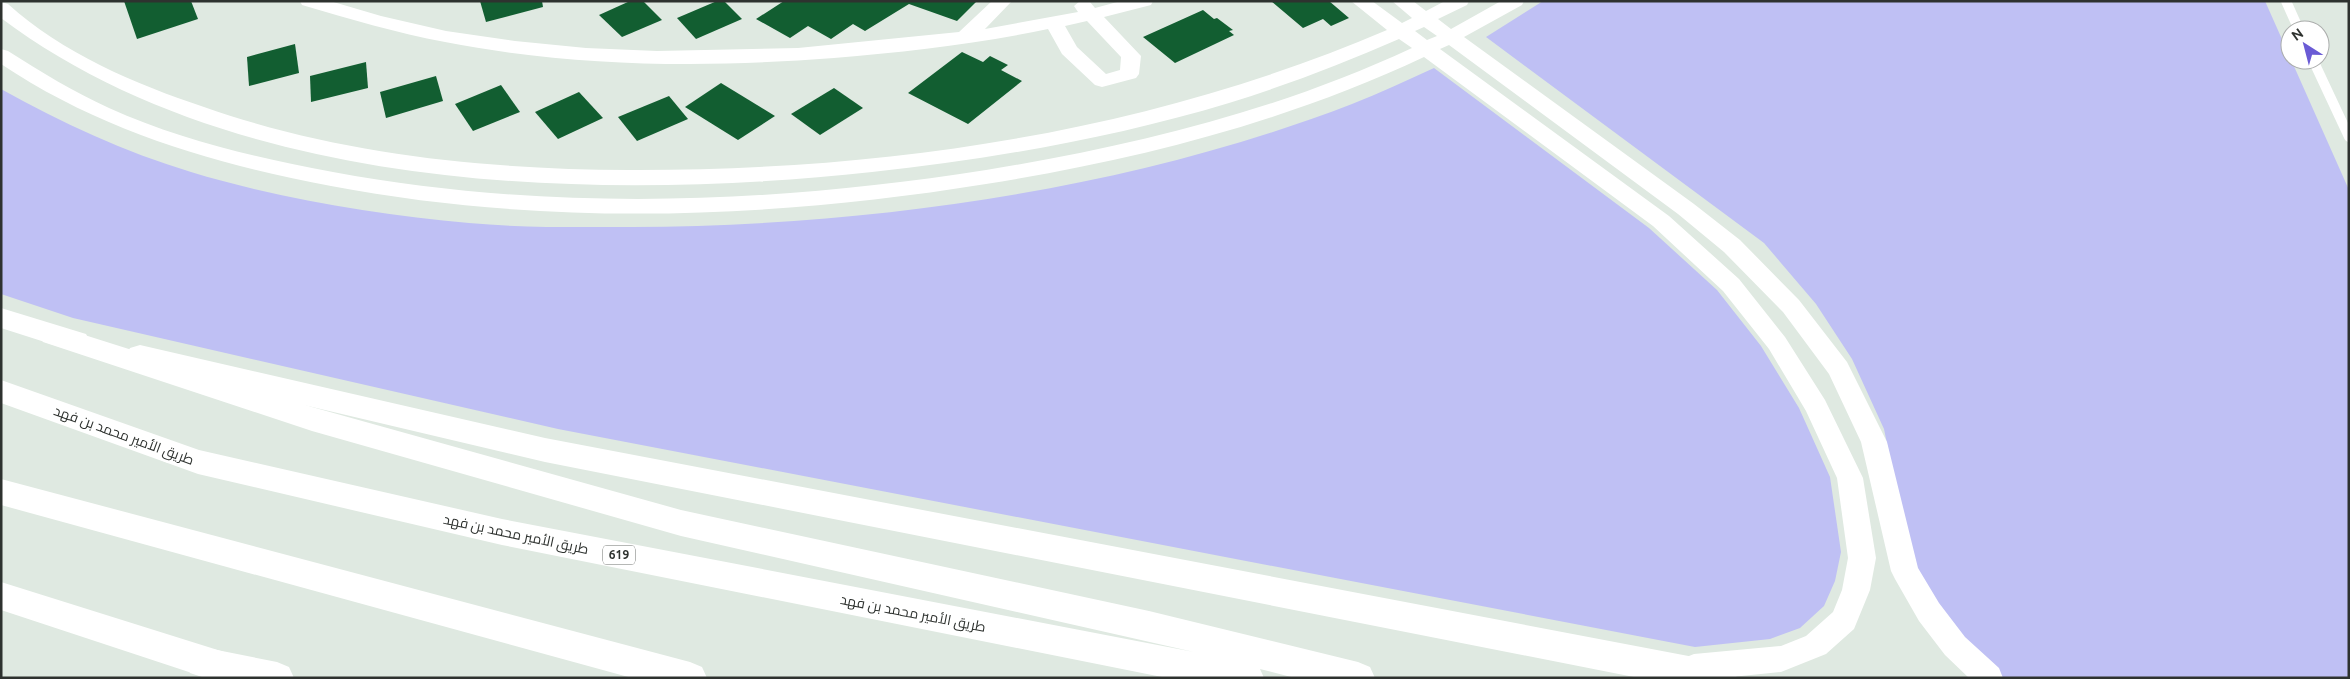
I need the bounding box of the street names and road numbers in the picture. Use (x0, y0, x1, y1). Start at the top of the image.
street label: طريق الأمير محمد بن فهد (51, 402, 196, 469)
street label: طريق الأمير محمد بن فهد (442, 511, 590, 558)
road number: 619 (603, 546, 635, 564)
street label: طريق الأمير محمد بن فهد (839, 591, 987, 636)

